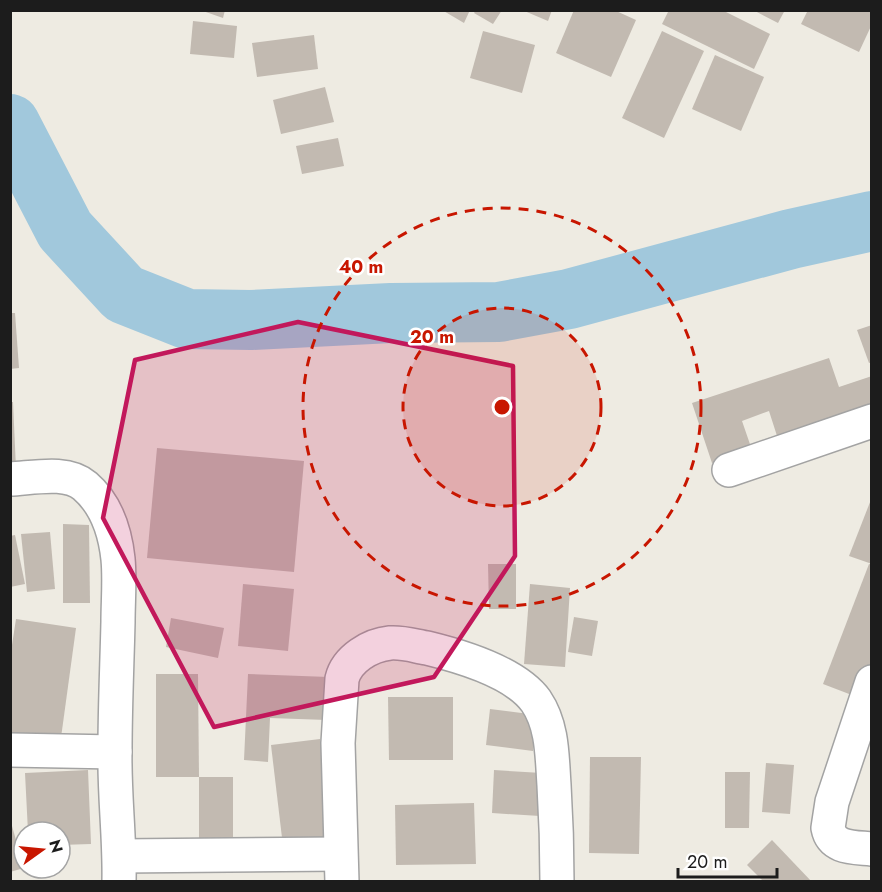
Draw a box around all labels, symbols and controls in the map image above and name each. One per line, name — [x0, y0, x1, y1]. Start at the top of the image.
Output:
text: 40 m — [339, 254, 383, 280]
text: 20 m — [410, 324, 454, 350]
centre of rings — [492, 397, 512, 417]
north arrow — [12, 820, 72, 880]
text: N — [43, 837, 69, 855]
scale bar — [678, 841, 777, 879]
text: 20 m — [687, 849, 727, 875]

